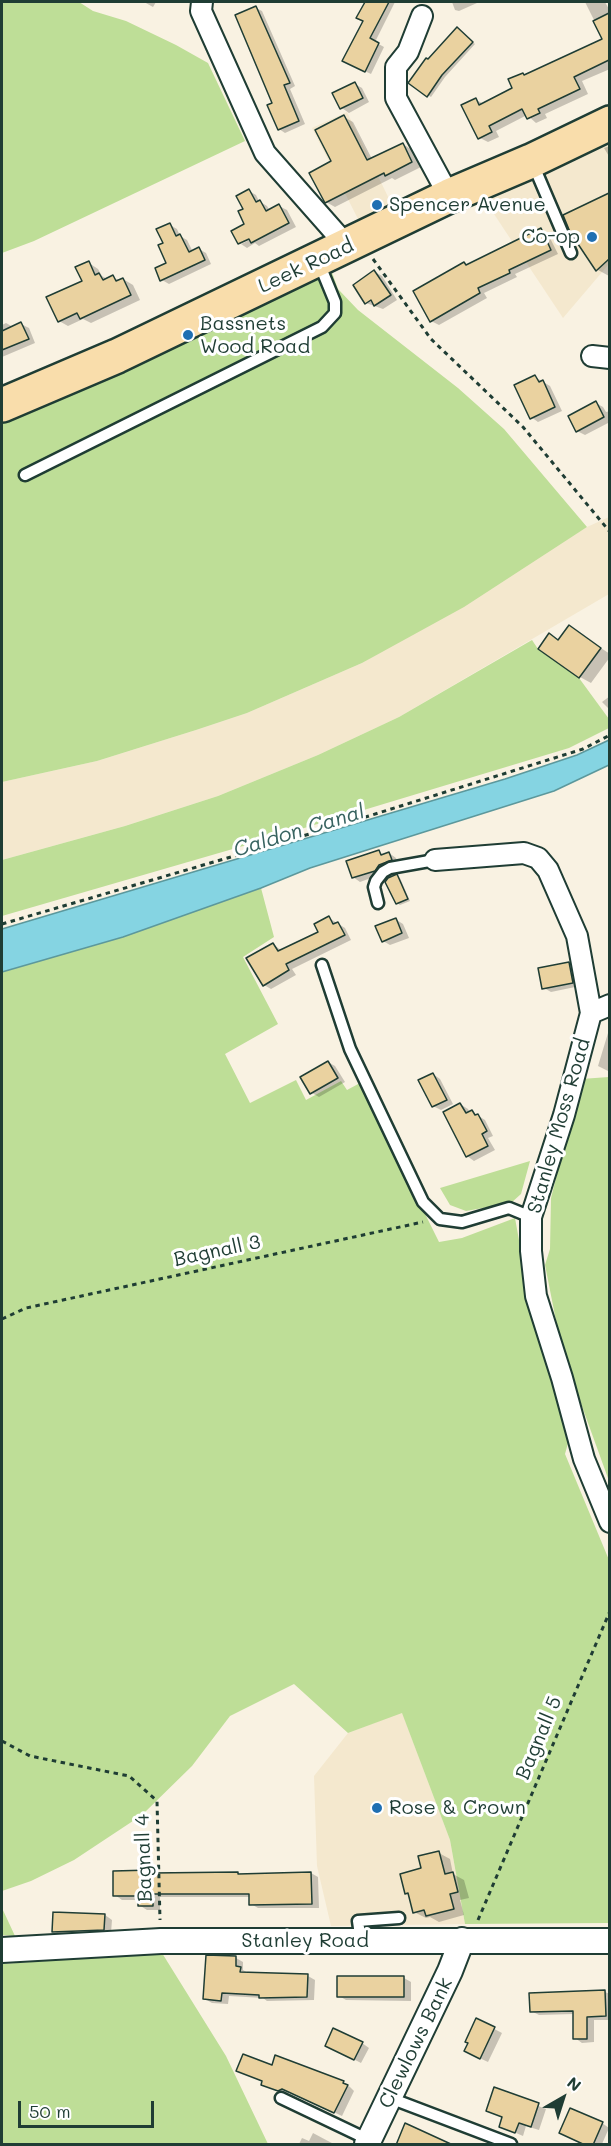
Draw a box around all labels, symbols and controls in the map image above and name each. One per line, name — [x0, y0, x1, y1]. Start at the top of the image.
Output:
place label: Spencer Avenue — [389, 193, 546, 217]
marker: Spencer Avenue — [370, 198, 384, 212]
place label: Co-op — [521, 225, 580, 249]
marker: Co-op — [585, 230, 599, 244]
street label: Leek Road — [255, 234, 357, 298]
place label: Bassnets Wood Road — [200, 312, 310, 359]
marker: Bassnets Wood Road — [181, 328, 195, 342]
water label: Caldon Canal — [231, 799, 367, 863]
street label: Stanley Moss Road — [522, 1036, 596, 1216]
street label: Bagnall 3 — [171, 1230, 263, 1272]
street label: Bagnall 5 — [511, 1693, 567, 1783]
place label: Rose & Crown — [389, 1796, 526, 1820]
marker: Rose & Crown — [370, 1801, 384, 1815]
street label: Bagnall 4 — [130, 1814, 158, 1902]
street label: Stanley Road — [241, 1929, 369, 1953]
street label: Clewlows Bank — [374, 1974, 458, 2112]
north arrow — [533, 2068, 593, 2128]
text: N — [563, 2072, 586, 2096]
scale bar — [21, 2089, 158, 2127]
text: 50 m — [29, 2099, 71, 2123]

